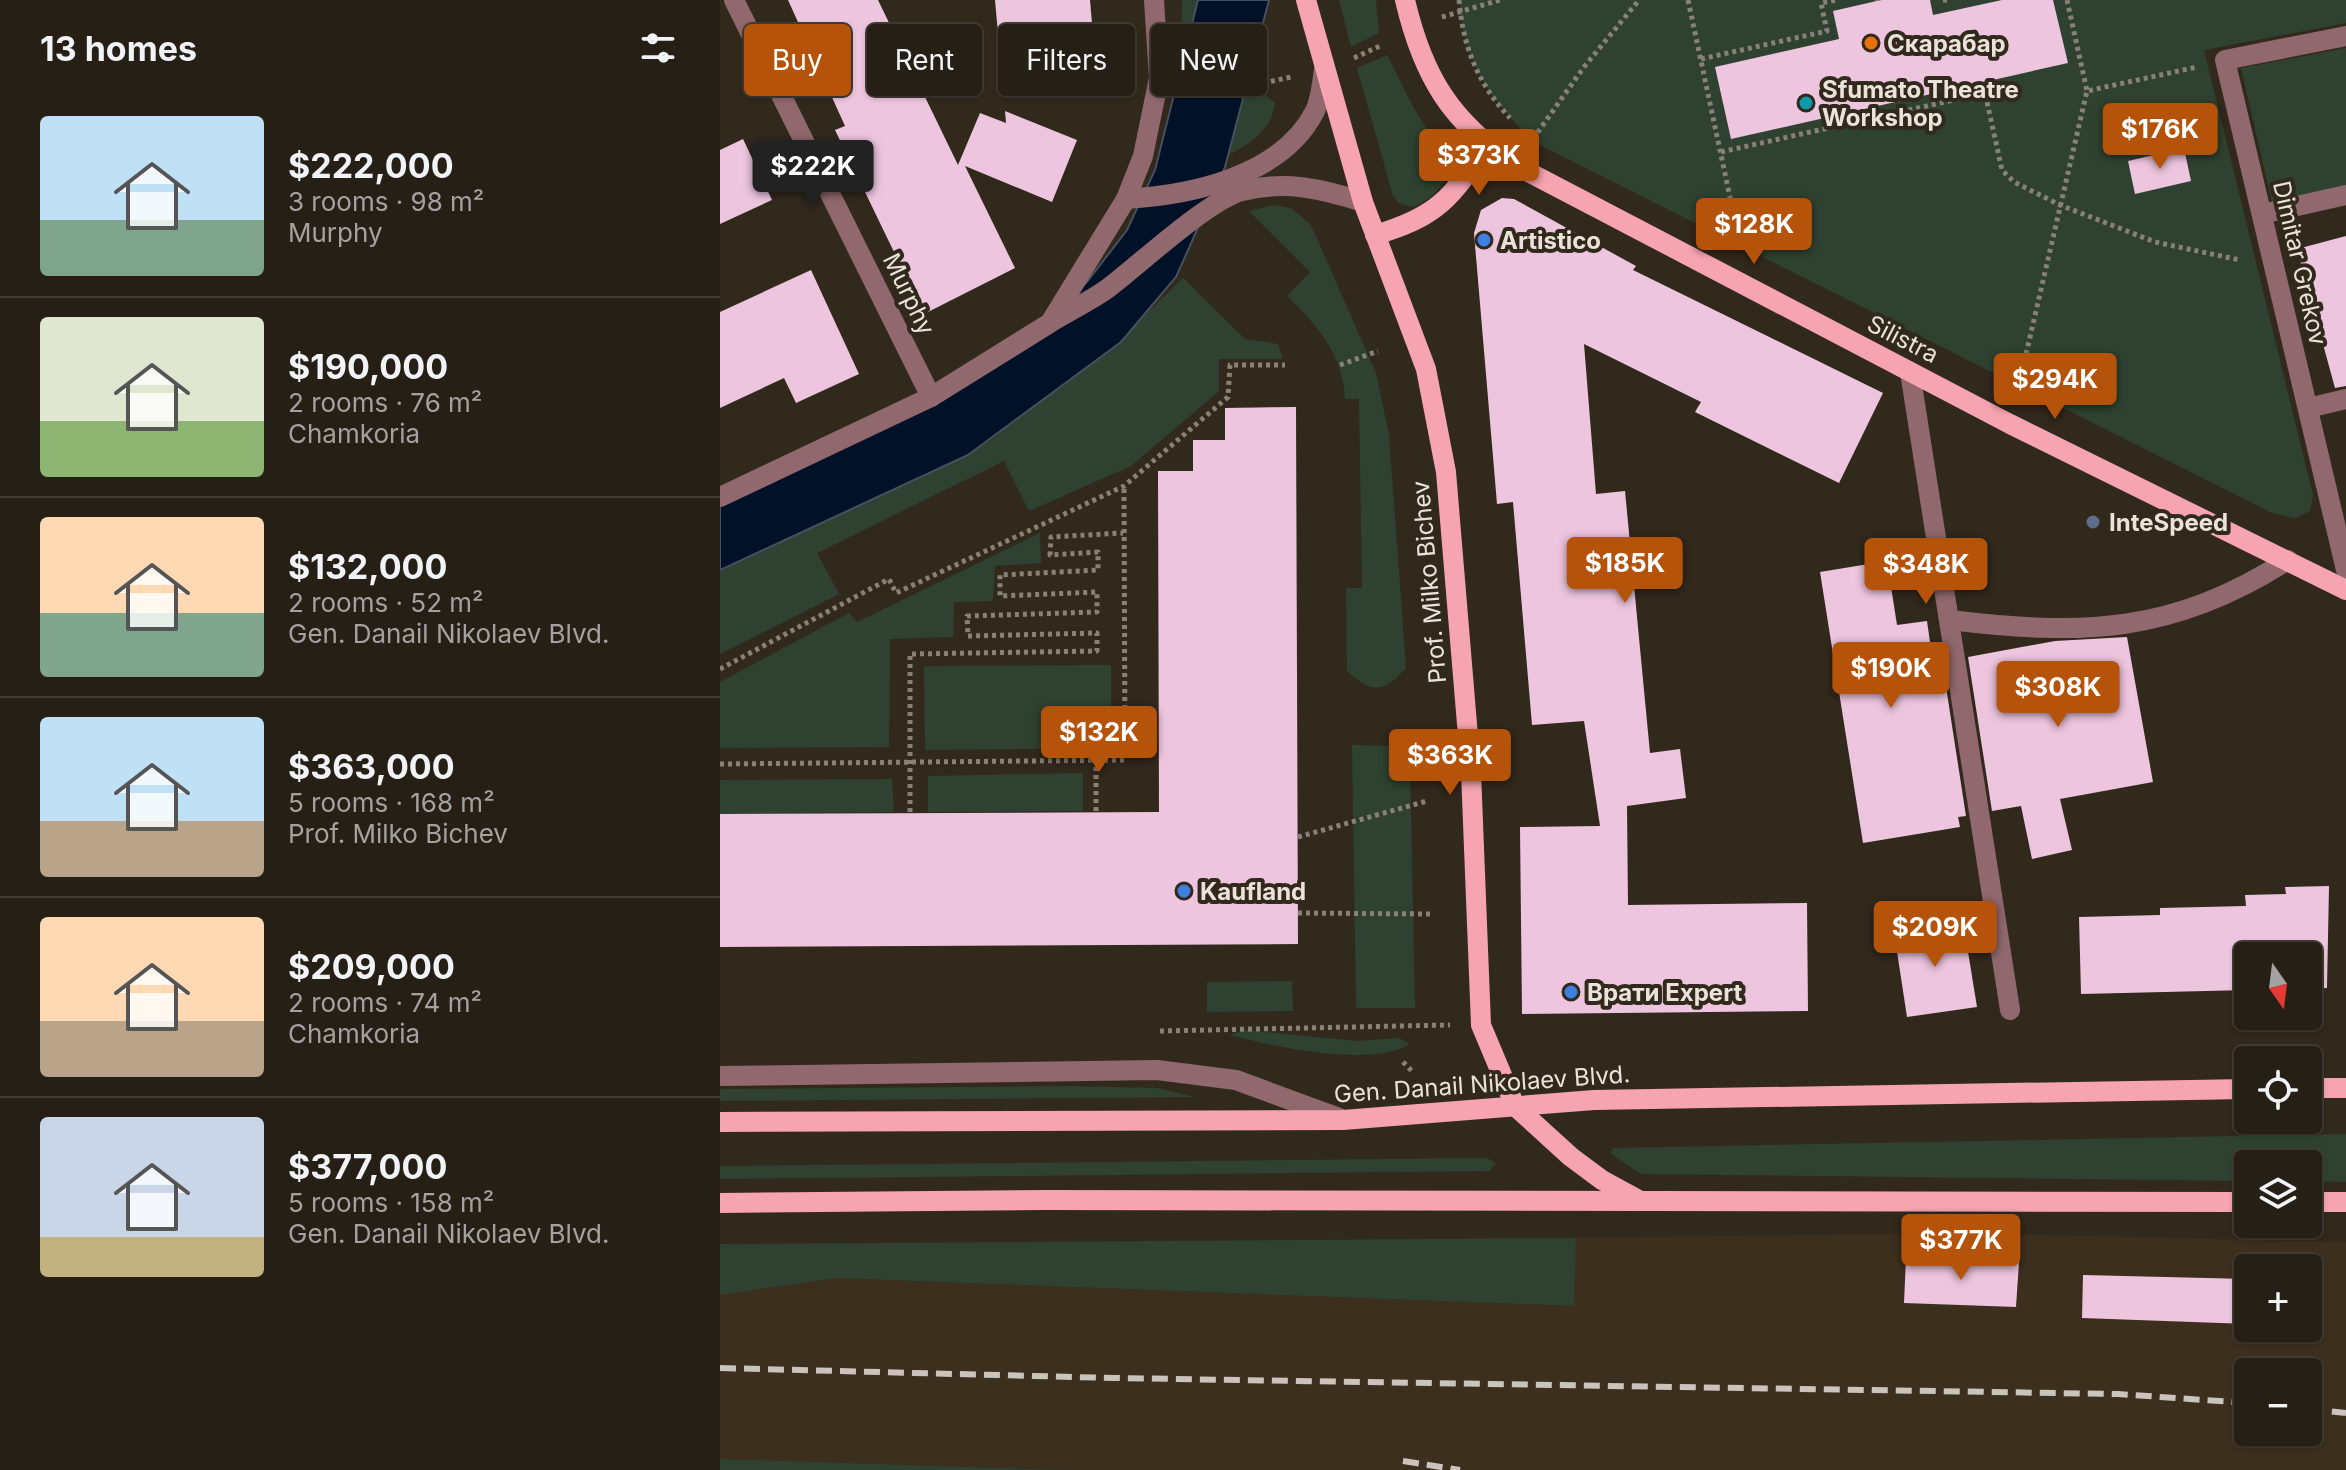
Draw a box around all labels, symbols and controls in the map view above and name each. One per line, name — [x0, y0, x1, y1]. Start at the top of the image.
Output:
chip: Buy — [744, 24, 851, 96]
chip: Rent — [867, 24, 982, 96]
chip: Filters — [998, 24, 1135, 96]
chip: New — [1151, 24, 1267, 96]
icon: filters — [636, 26, 680, 70]
text: 13 homes — [40, 28, 197, 69]
place label: Скарабар — [1887, 29, 2006, 58]
marker: Скарабар — [1862, 34, 1880, 52]
place label: Sfumato Theatre Workshop — [1822, 75, 2019, 132]
marker: Sfumato Theatre Workshop — [1797, 94, 1815, 112]
pin: $176K — [2104, 103, 2216, 171]
text: $176K — [2121, 113, 2199, 144]
pin: $373K — [1423, 129, 1535, 197]
text: $373K — [1437, 139, 1521, 170]
pin: $222K — [757, 140, 869, 208]
text: $222,000 — [288, 145, 454, 186]
icon: home — [104, 148, 200, 244]
text: $222K — [771, 150, 855, 181]
street label: Dimitar Grekov — [2267, 178, 2333, 348]
text: 3 rooms · 98 m² — [288, 186, 484, 217]
pin: $128K — [1698, 198, 1810, 266]
text: $128K — [1714, 208, 1794, 239]
text: Murphy — [288, 217, 383, 248]
place label: Artistico — [1500, 226, 1601, 255]
marker: Artistico — [1475, 231, 1493, 249]
street label: Murphy — [877, 248, 941, 340]
street label: Silistra — [1863, 309, 1943, 369]
text: $190,000 — [288, 346, 448, 387]
icon: home — [104, 349, 200, 445]
pin: $294K — [1999, 353, 2111, 421]
text: $294K — [2012, 363, 2098, 394]
text: 2 rooms · 76 m² — [288, 387, 482, 418]
text: Chamkoria — [288, 418, 420, 449]
street label: Prof. Milko Bichev — [1406, 480, 1452, 684]
place label: InteSpeed — [2109, 508, 2228, 537]
marker: InteSpeed — [2084, 513, 2102, 531]
pin: $185K — [1569, 537, 1681, 605]
pin: $348K — [1870, 538, 1982, 606]
text: $132,000 — [288, 546, 447, 587]
text: $185K — [1585, 547, 1665, 578]
text: $348K — [1882, 548, 1970, 579]
icon: home — [104, 549, 200, 645]
text: 2 rooms · 52 m² — [288, 587, 484, 618]
text: Gen. Danail Nikolaev Blvd. — [288, 618, 610, 649]
pin: $190K — [1835, 642, 1947, 710]
text: $190K — [1850, 652, 1932, 683]
pin: $308K — [2002, 661, 2114, 729]
text: $308K — [2015, 671, 2101, 702]
pin: $132K — [1043, 706, 1155, 774]
text: $132K — [1059, 716, 1139, 747]
pin: $363K — [1394, 729, 1506, 797]
text: $363K — [1407, 739, 1493, 770]
text: $363,000 — [288, 746, 455, 787]
icon: home — [104, 749, 200, 845]
text: 5 rooms · 168 m² — [288, 787, 495, 818]
text: Prof. Milko Bichev — [288, 818, 508, 849]
place label: Kaufland — [1200, 877, 1306, 906]
marker: Kaufland — [1175, 882, 1193, 900]
pin: $209K — [1879, 901, 1991, 969]
text: $209K — [1892, 911, 1978, 942]
north arrow — [2234, 942, 2322, 1030]
map controls — [2234, 942, 2322, 1446]
text: $209,000 — [288, 946, 455, 987]
icon: home — [104, 949, 200, 1045]
place label: Врати Expert — [1587, 978, 1742, 1007]
marker: Врати Expert — [1562, 983, 1580, 1001]
text: 2 rooms · 74 m² — [288, 987, 482, 1018]
text: Chamkoria — [288, 1018, 420, 1049]
button: locate — [2234, 1046, 2322, 1134]
street label: Gen. Danail Nikolaev Blvd. — [1333, 1059, 1631, 1109]
text: $377,000 — [288, 1146, 447, 1187]
icon: home — [104, 1149, 200, 1245]
button: layers — [2234, 1150, 2322, 1238]
text: 5 rooms · 158 m² — [288, 1187, 494, 1218]
pin: $377K — [1905, 1214, 2017, 1282]
text: Gen. Danail Nikolaev Blvd. — [288, 1218, 610, 1249]
text: $377K — [1919, 1224, 2003, 1255]
button: + — [2234, 1254, 2322, 1342]
button: − — [2234, 1358, 2322, 1446]

